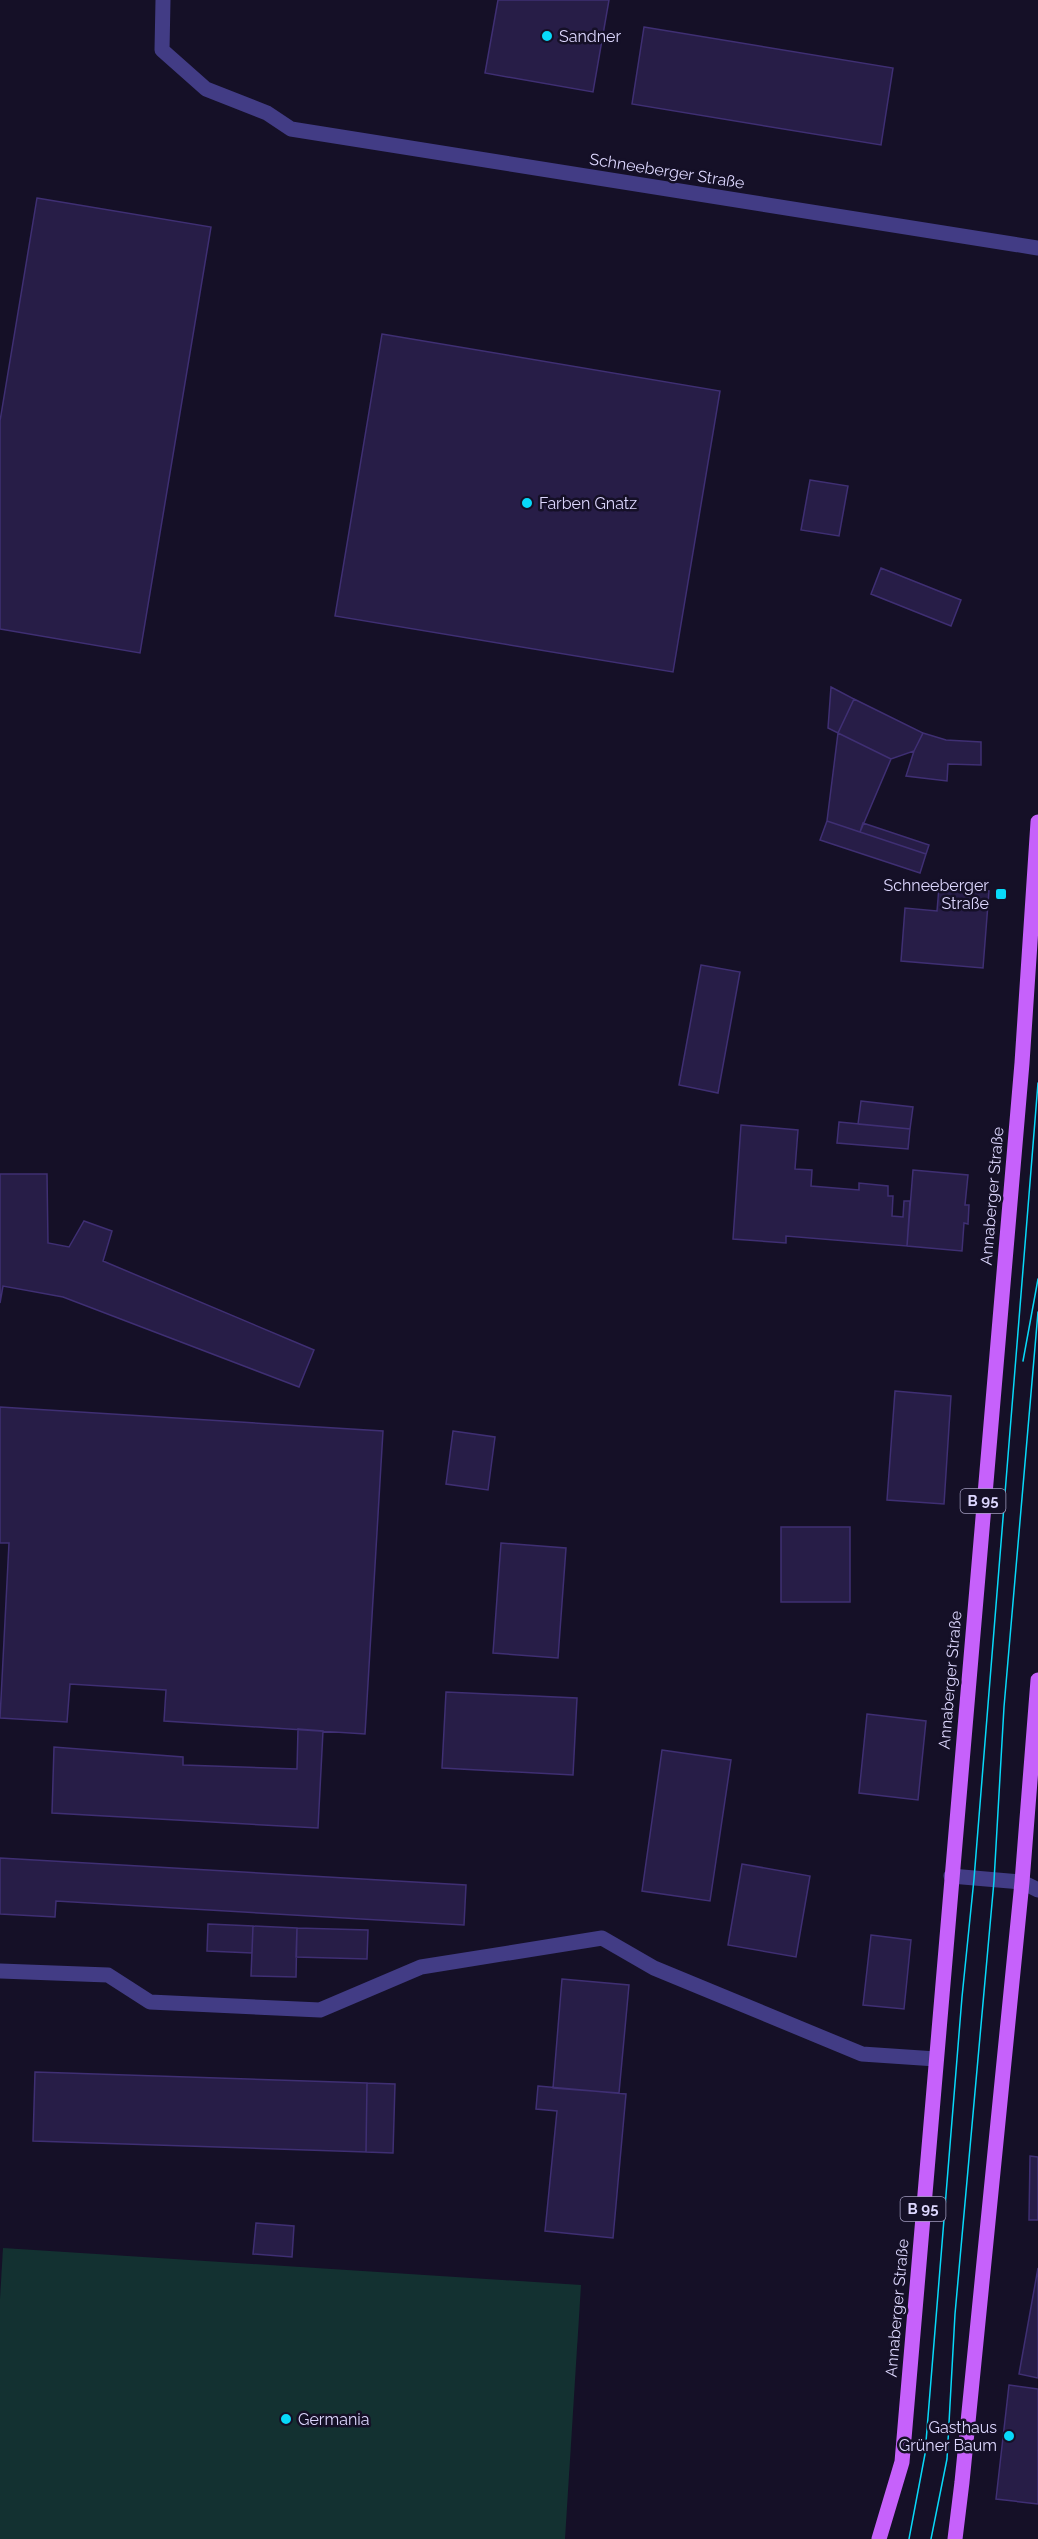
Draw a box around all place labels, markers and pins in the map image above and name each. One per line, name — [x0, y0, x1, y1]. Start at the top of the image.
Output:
place label: Sandner — [559, 27, 621, 46]
marker: Sandner — [540, 29, 554, 43]
place label: Farben Gnatz — [539, 494, 637, 513]
marker: Farben Gnatz — [520, 496, 534, 510]
place label: Schneeberger Straße — [884, 876, 989, 913]
marker: Schneeberger Straße — [994, 887, 1008, 901]
place label: Germania — [298, 2410, 369, 2429]
marker: Germania — [279, 2412, 293, 2426]
place label: Gasthaus Grüner Baum — [899, 2418, 997, 2455]
marker: Gasthaus Grüner Baum — [1002, 2429, 1016, 2443]

